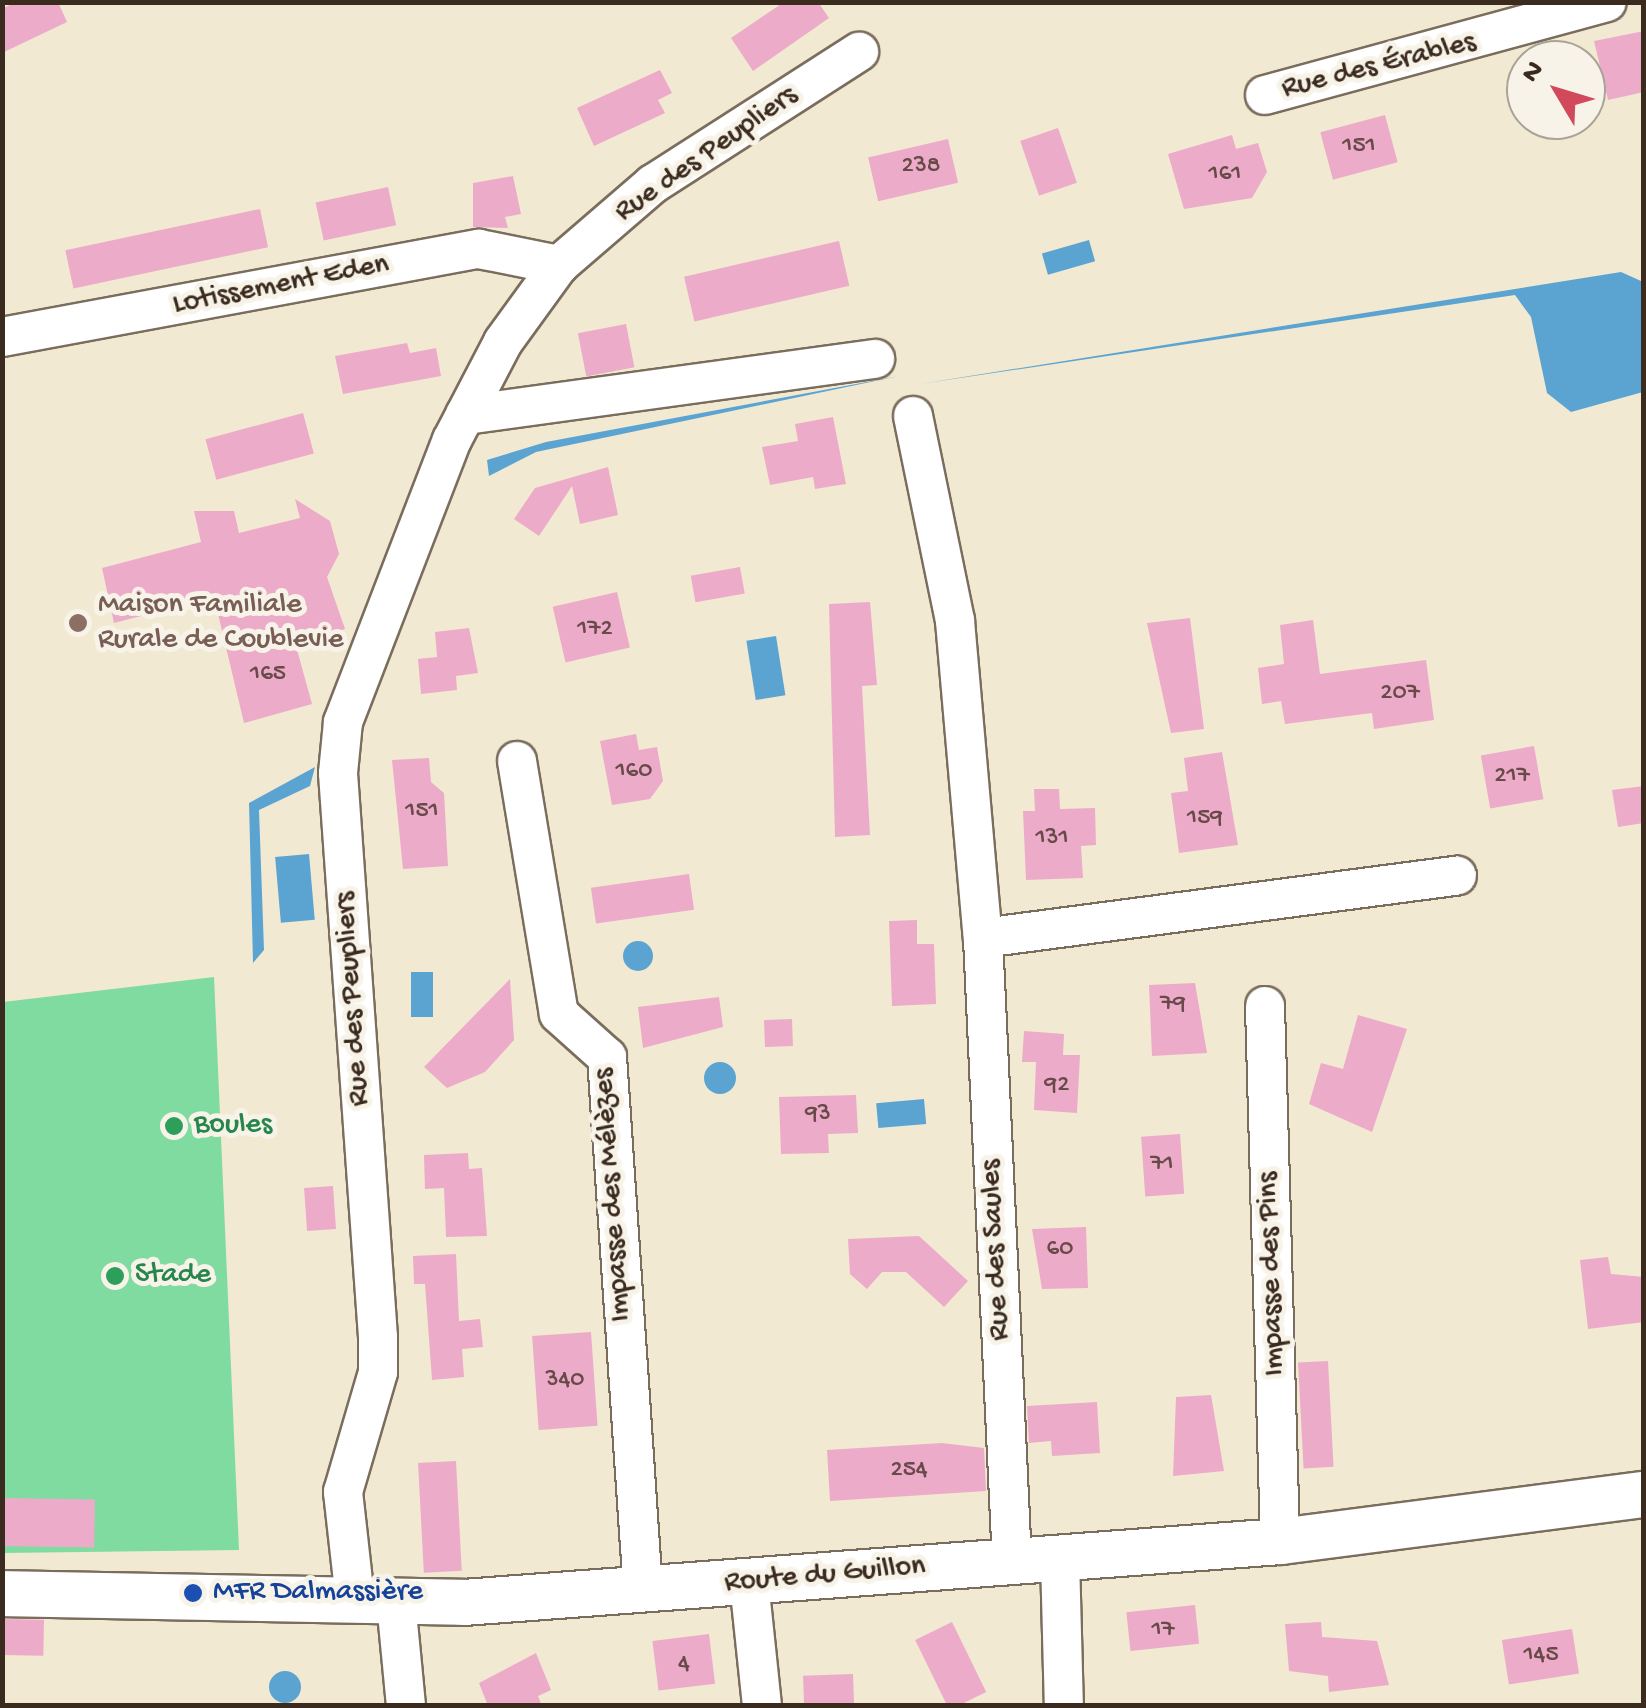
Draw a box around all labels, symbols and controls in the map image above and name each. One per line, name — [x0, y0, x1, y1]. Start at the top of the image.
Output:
street label: Rue des Érables — [1278, 26, 1480, 108]
north arrow — [1506, 40, 1606, 140]
text: N — [1515, 55, 1552, 90]
street label: Rue des Peupliers — [609, 79, 805, 231]
house number: 151 — [1342, 132, 1376, 162]
house number: 238 — [902, 152, 940, 182]
house number: 161 — [1209, 160, 1241, 190]
street label: Lotissement Eden — [170, 247, 392, 325]
place label: Maison Familiale Rurale de Coublevie — [98, 588, 343, 658]
marker: Maison Familiale Rurale de Coublevie — [67, 612, 89, 634]
house number: 172 — [577, 615, 613, 645]
house number: 165 — [250, 660, 286, 690]
house number: 207 — [1380, 679, 1420, 709]
house number: 160 — [616, 757, 652, 787]
house number: 217 — [1494, 762, 1530, 792]
house number: 151 — [405, 797, 439, 827]
house number: 159 — [1187, 804, 1223, 834]
house number: 131 — [1035, 824, 1069, 854]
street label: Rue des Peupliers — [329, 891, 379, 1107]
house number: 79 — [1160, 990, 1186, 1020]
street label: Impasse des Mélèzes — [587, 1067, 641, 1323]
house number: 92 — [1045, 1071, 1069, 1101]
house number: 93 — [805, 1100, 831, 1130]
place label: Boules — [194, 1108, 272, 1144]
marker: Boules — [163, 1115, 185, 1137]
house number: 71 — [1150, 1150, 1174, 1180]
street label: Rue des Saules — [974, 1158, 1020, 1342]
street label: Impasse des Pins — [1251, 1171, 1295, 1377]
house number: 60 — [1047, 1235, 1073, 1265]
place label: Stade — [135, 1258, 211, 1294]
marker: Stade — [104, 1265, 126, 1287]
house number: 340 — [545, 1366, 585, 1396]
house number: 254 — [890, 1456, 928, 1486]
street label: Route du Guillon — [723, 1549, 927, 1603]
place label: MFR Dalmassière — [213, 1575, 423, 1611]
marker: MFR Dalmassière — [182, 1582, 204, 1604]
house number: 17 — [1151, 1616, 1175, 1646]
house number: 145 — [1523, 1641, 1559, 1671]
house number: 4 — [678, 1650, 690, 1680]

